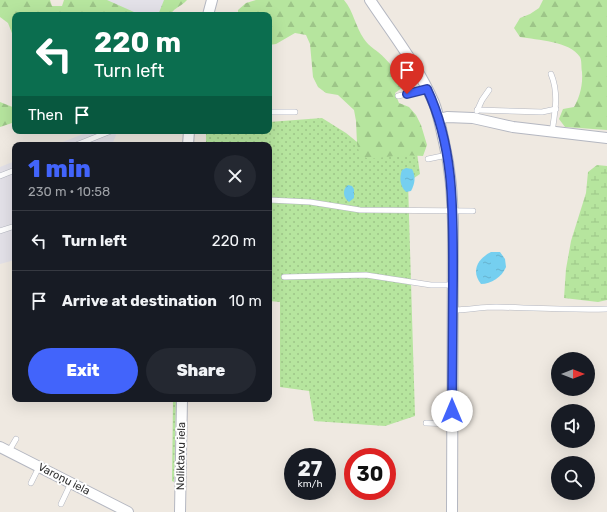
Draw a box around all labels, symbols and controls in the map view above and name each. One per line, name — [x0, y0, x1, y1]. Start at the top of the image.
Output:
text: 220 m — [94, 26, 181, 59]
icon: left — [28, 28, 80, 80]
pin — [390, 53, 424, 94]
icon: arrive — [396, 59, 418, 81]
text: Turn left — [94, 60, 164, 82]
icon: arrive — [71, 104, 93, 126]
text: Then — [28, 106, 63, 124]
text: 1 min — [28, 155, 91, 183]
button: close — [214, 155, 256, 197]
text: 230 m · 10:58 — [28, 184, 110, 199]
icon: left — [28, 230, 50, 252]
text: Turn left — [62, 232, 127, 250]
text: 220 m — [212, 232, 256, 250]
icon: arrive — [28, 290, 50, 312]
text: Arrive at destination — [62, 292, 217, 310]
text: 10 m — [229, 292, 262, 310]
button: Exit — [28, 348, 138, 394]
button: Share — [146, 348, 256, 394]
north arrow — [551, 352, 595, 396]
map controls — [551, 352, 595, 500]
position arrow — [431, 390, 473, 432]
button: sound — [551, 404, 595, 448]
street label: Noliktavu iela — [174, 422, 188, 490]
speed limit sign: 30 — [344, 448, 396, 500]
button: search — [551, 456, 595, 500]
text: 27 — [298, 457, 322, 481]
street label: Varoņu iela — [36, 460, 92, 498]
text: km/h — [298, 478, 322, 490]

